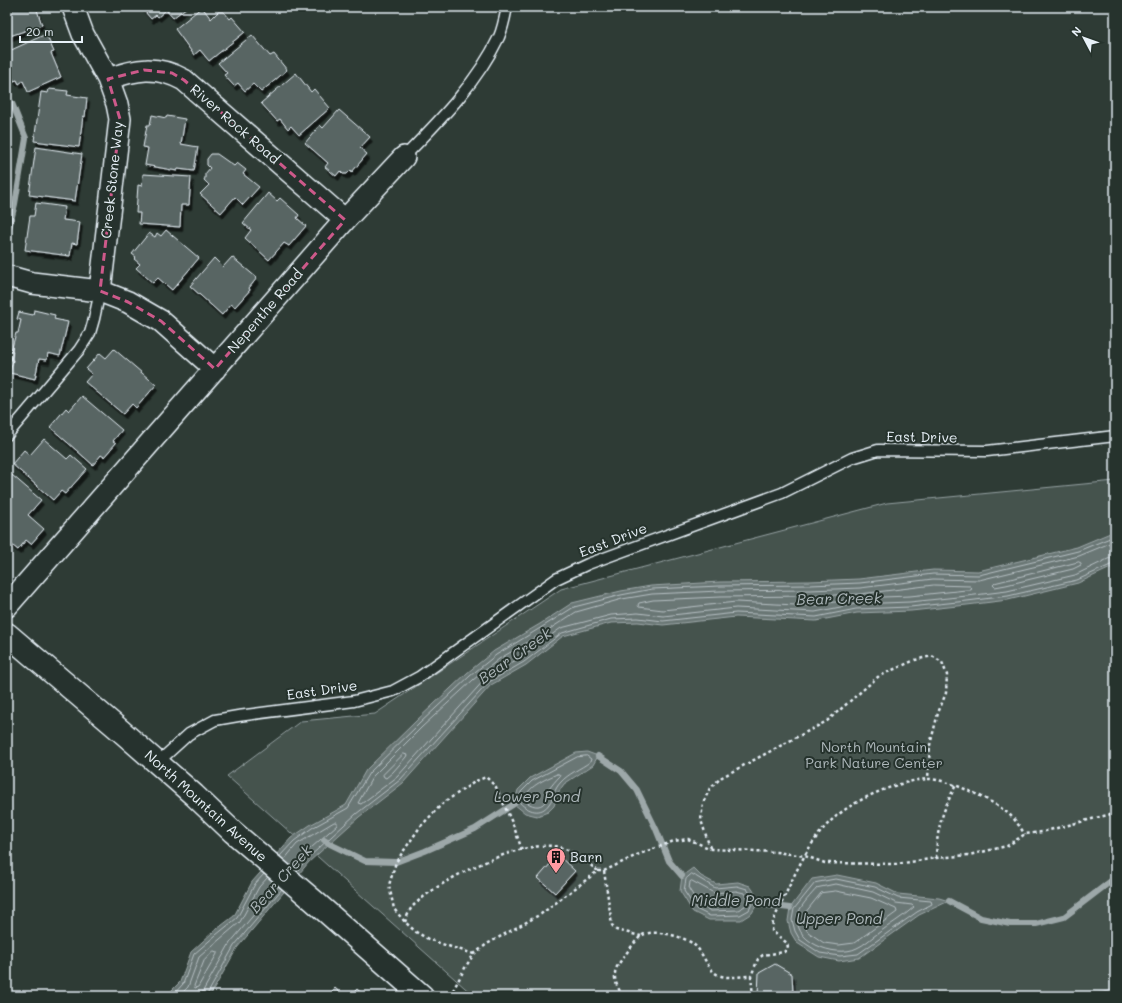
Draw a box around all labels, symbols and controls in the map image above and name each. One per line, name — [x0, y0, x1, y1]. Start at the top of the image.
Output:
scale bar — [20, 18, 82, 44]
north arrow — [1064, 18, 1104, 58]
text: 20 m — [26, 23, 54, 39]
text: N — [1068, 23, 1084, 39]
street label: River Rock Road — [186, 79, 284, 168]
street label: Creek Stone Way — [96, 120, 127, 240]
street label: Nepenthe Road — [223, 264, 307, 357]
street label: East Drive — [886, 426, 958, 447]
street label: East Drive — [576, 518, 649, 561]
water label: Bear Creek — [796, 587, 883, 609]
water label: Bear Creek — [474, 622, 556, 688]
street label: East Drive — [285, 675, 359, 704]
park label: North Mountain Park Nature Center — [805, 737, 943, 772]
street label: North Mountain Avenue — [141, 745, 272, 866]
water label: Lower Pond — [494, 786, 581, 806]
water label: Bear Creek — [244, 839, 317, 917]
building icon: Barn — [545, 846, 567, 874]
place label: Barn — [570, 847, 602, 866]
water label: Middle Pond — [691, 890, 782, 910]
water label: Upper Pond — [796, 908, 883, 928]

